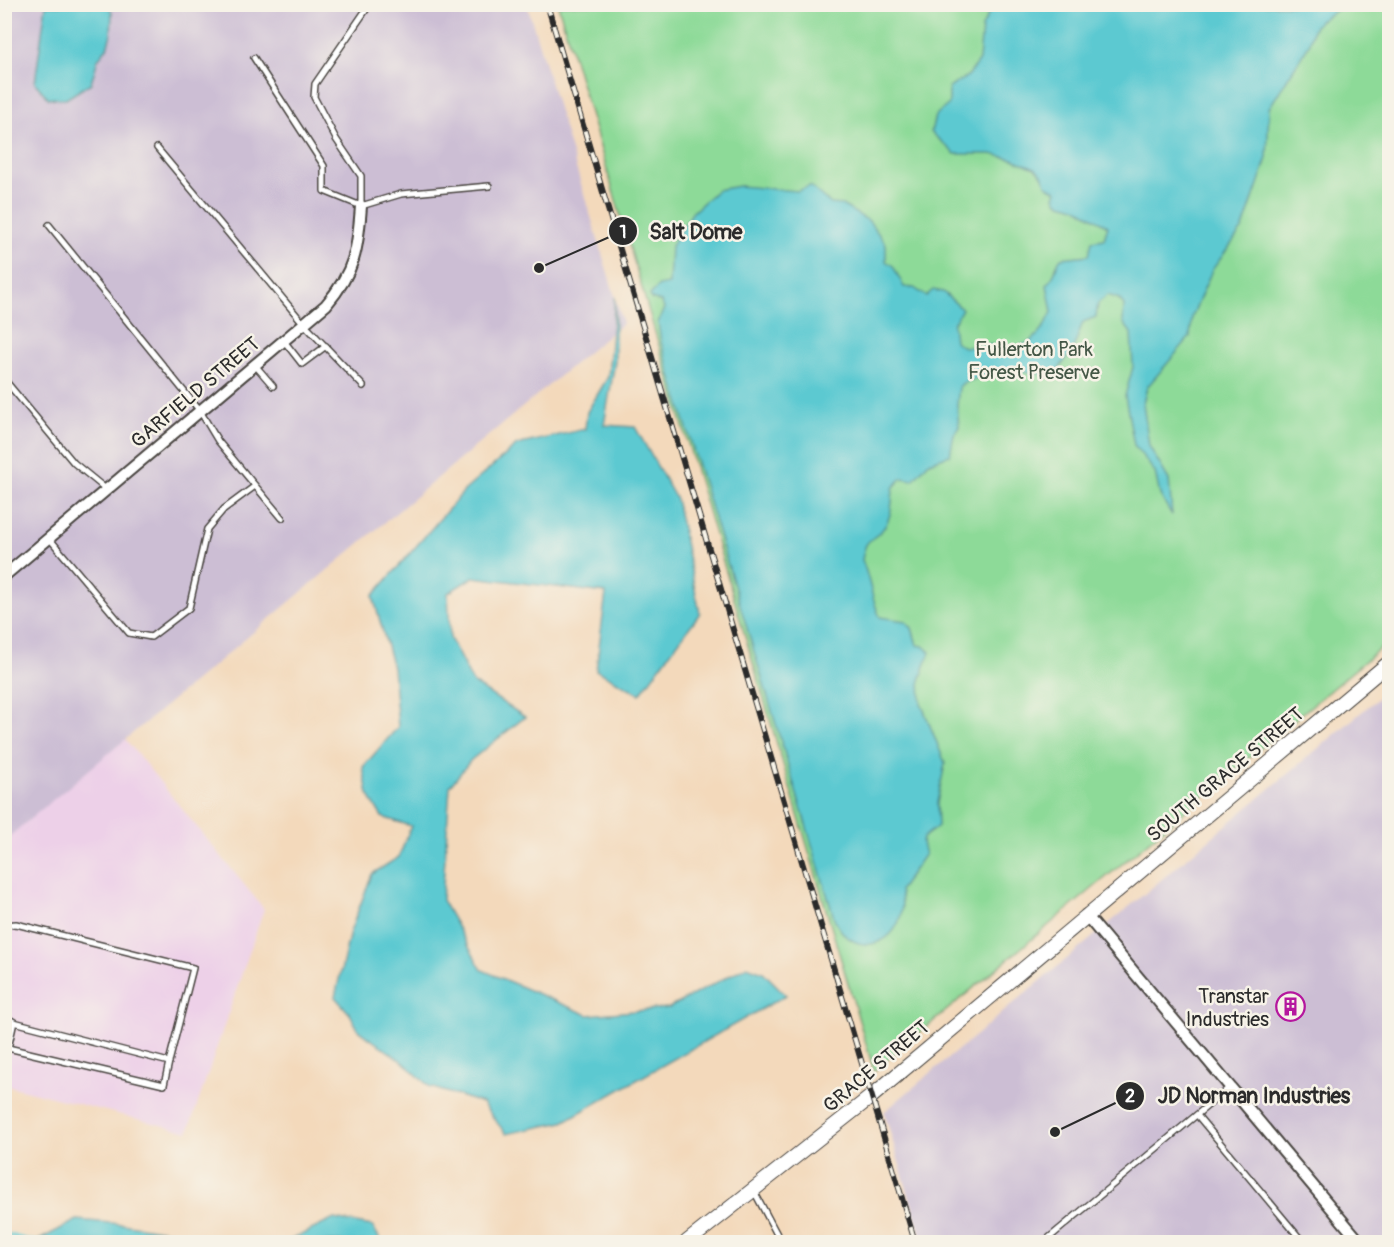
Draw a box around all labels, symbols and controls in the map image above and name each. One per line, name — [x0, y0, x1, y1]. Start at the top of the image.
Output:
callout: Salt Dome — [608, 212, 754, 251]
text: Salt Dome — [650, 219, 743, 246]
text: 1 — [619, 221, 627, 244]
street label: GARFIELD STREET — [126, 331, 265, 453]
park label: Fullerton Park Forest Preserve — [968, 337, 1100, 385]
street label: SOUTH GRACE STREET — [1142, 702, 1309, 847]
place label: Transtar Industries — [1186, 984, 1269, 1032]
building icon: Transtar Industries — [1274, 991, 1306, 1023]
street label: GRACE STREET — [818, 1015, 935, 1118]
callout: JD Norman Industries — [1115, 1076, 1362, 1115]
text: JD Norman Industries — [1158, 1083, 1351, 1110]
text: 2 — [1125, 1085, 1135, 1108]

